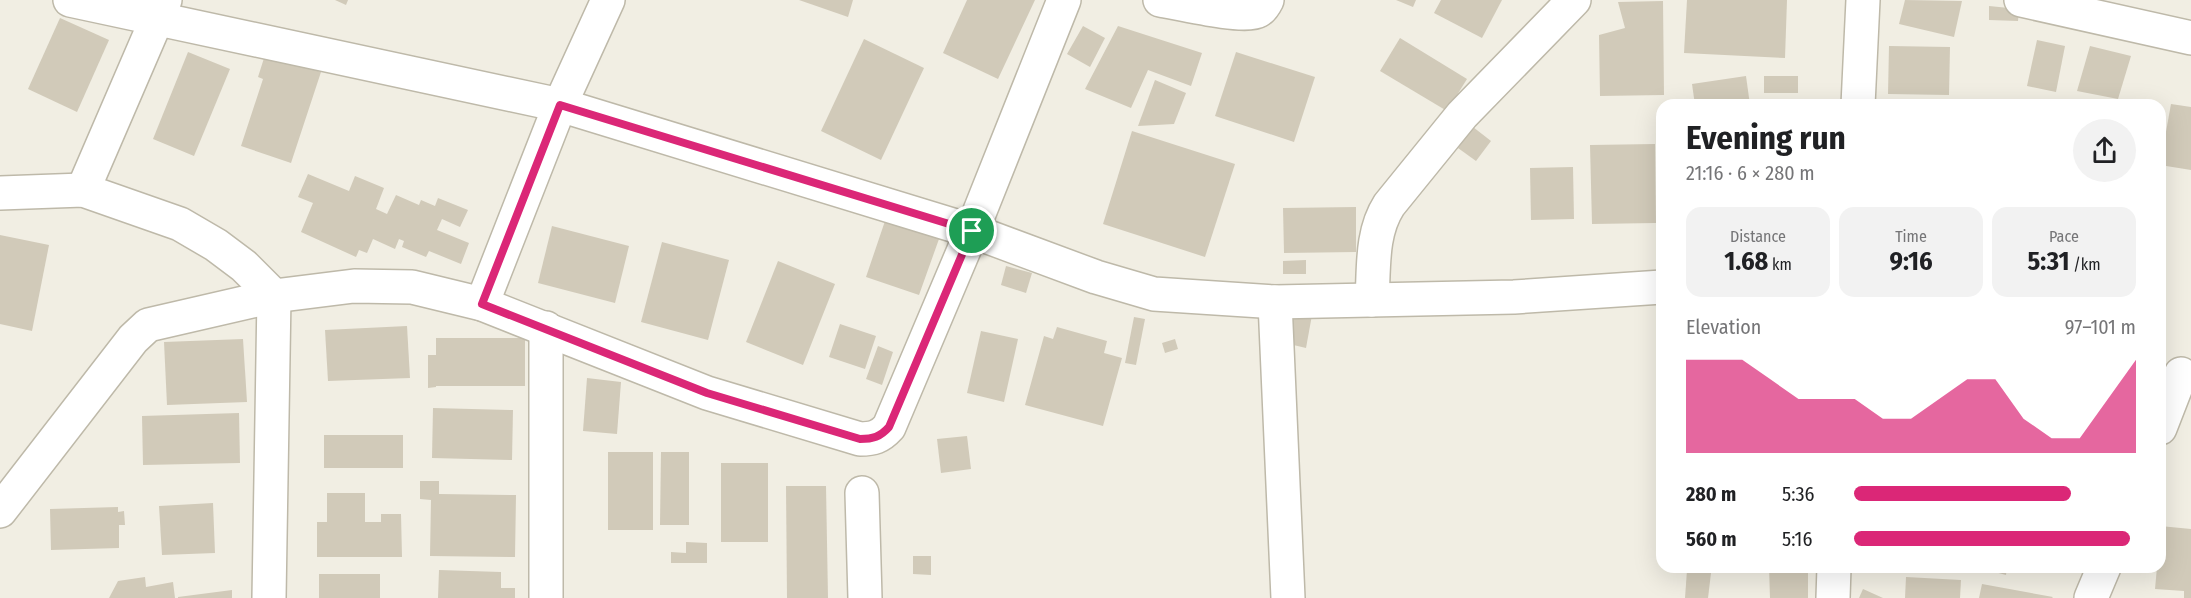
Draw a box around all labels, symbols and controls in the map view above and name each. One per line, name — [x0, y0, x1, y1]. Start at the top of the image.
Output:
text: Evening run — [1686, 118, 1846, 158]
button: share — [2073, 119, 2136, 182]
text: 21:16 · 6 × 280 m — [1686, 161, 1815, 185]
pin — [946, 205, 997, 256]
icon: arrive — [955, 214, 988, 247]
text: Distance — [1730, 227, 1786, 246]
text: Time — [1895, 227, 1927, 246]
text: Pace — [2049, 227, 2079, 246]
text: 1.68 — [1724, 246, 1768, 277]
text: 9:16 — [1889, 246, 1933, 277]
text: 5:31 — [2028, 246, 2069, 277]
text: km — [1768, 255, 1792, 274]
text: /km — [2069, 255, 2100, 274]
text: Elevation — [1686, 315, 1761, 339]
text: 97–101 m — [2065, 315, 2136, 339]
text: 280 m — [1686, 482, 1736, 506]
text: 5:36 — [1782, 482, 1815, 506]
text: 560 m — [1686, 527, 1737, 551]
text: 5:16 — [1782, 527, 1812, 551]

